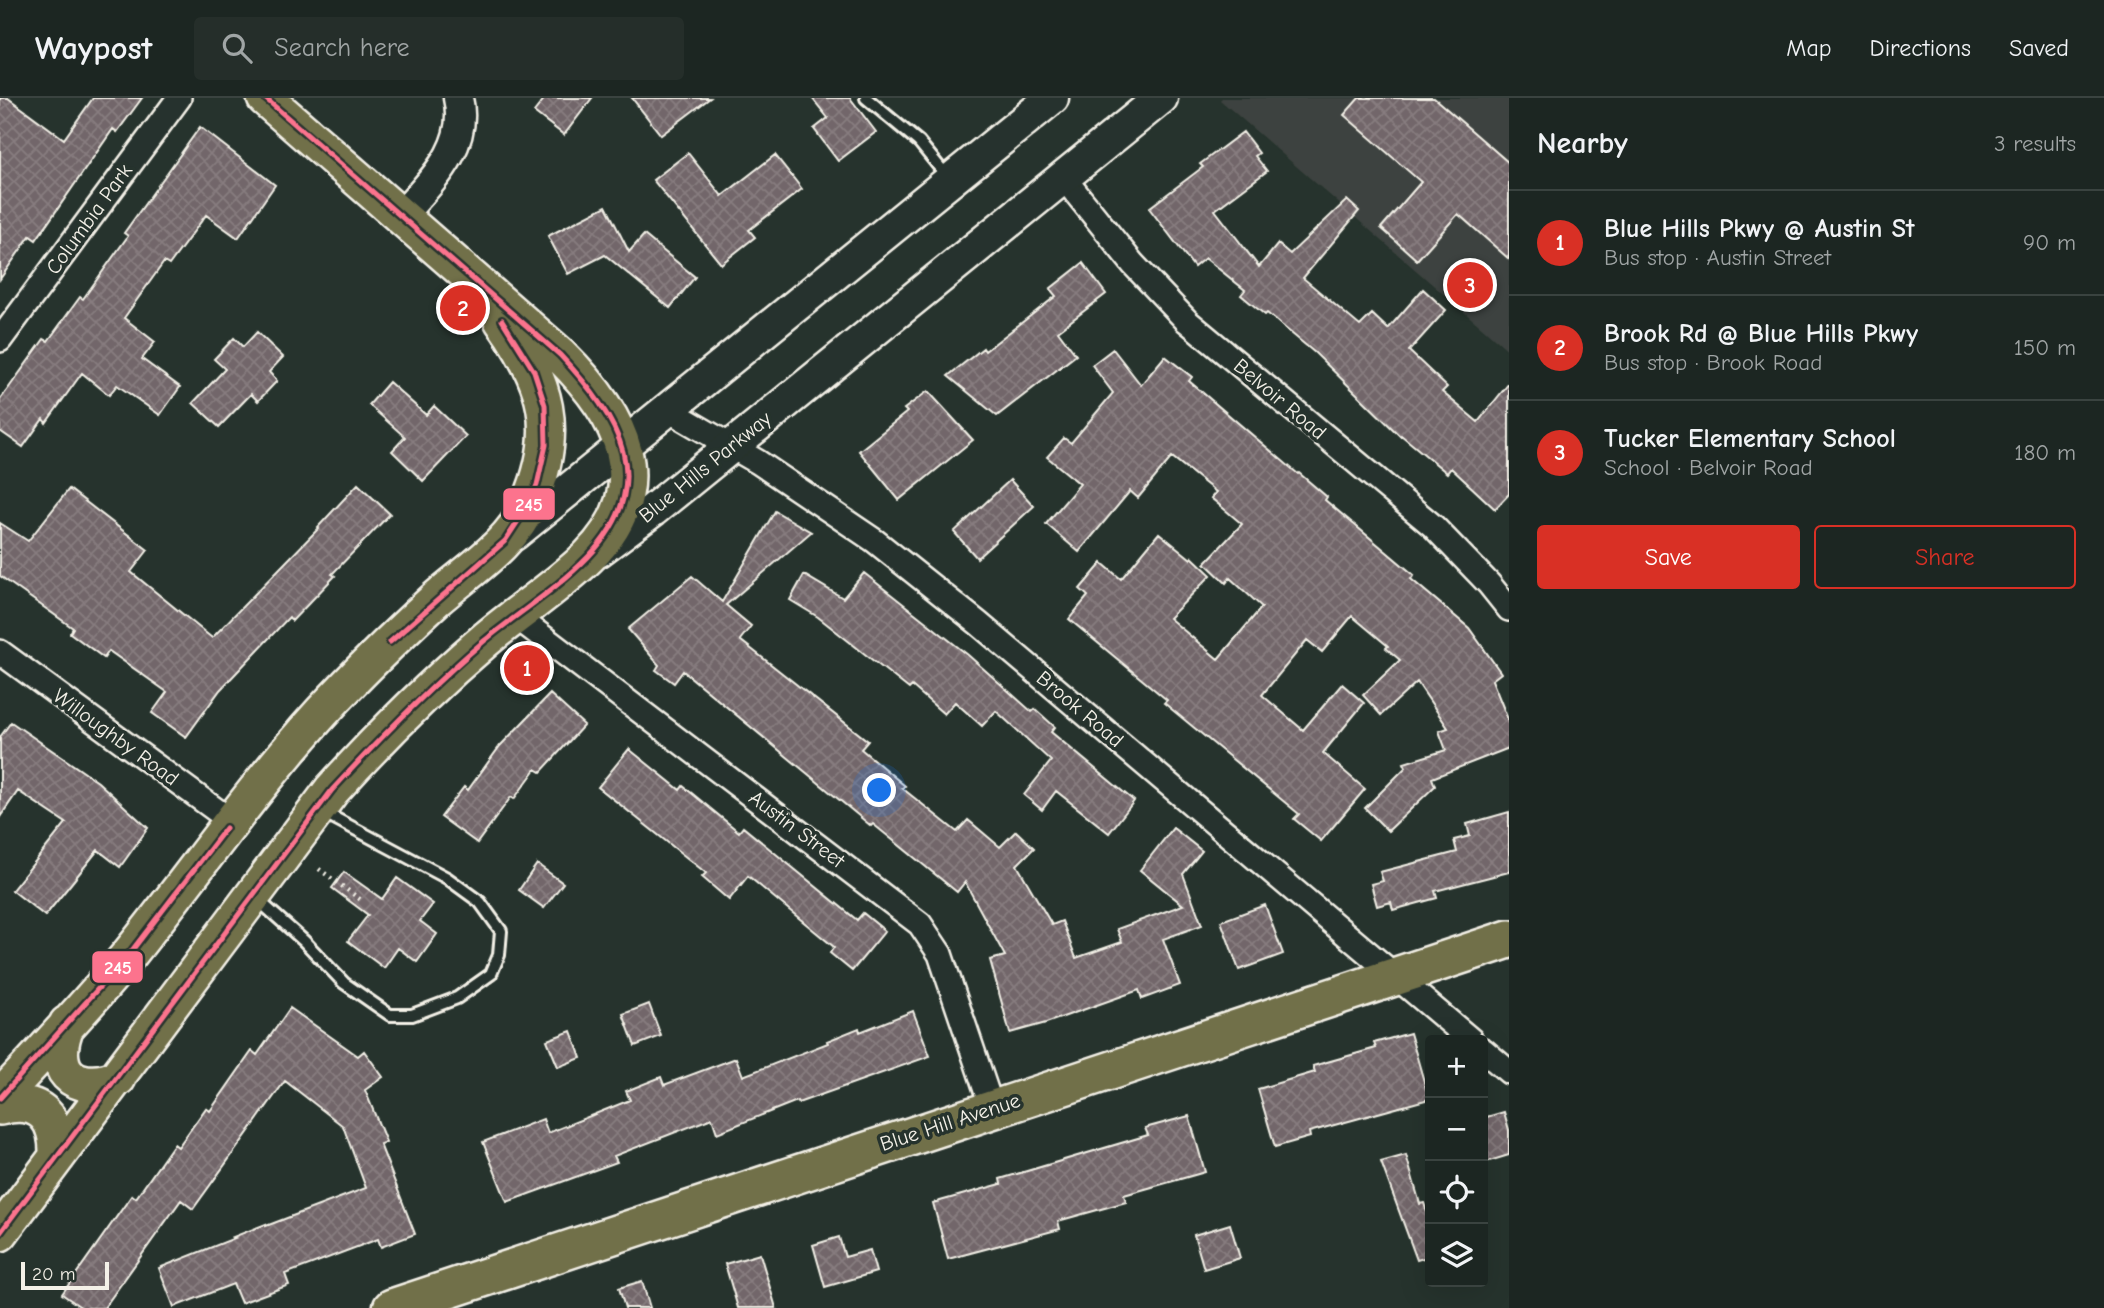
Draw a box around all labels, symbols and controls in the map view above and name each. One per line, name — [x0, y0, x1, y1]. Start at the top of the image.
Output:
search box — [194, 17, 684, 80]
text: Waypost — [35, 29, 152, 67]
icon: search — [218, 29, 256, 67]
text: Search here — [274, 33, 410, 63]
text: Map — [1786, 34, 1832, 62]
text: Directions — [1870, 34, 1971, 62]
text: Saved — [2009, 34, 2069, 62]
text: Nearby — [1537, 126, 1628, 161]
text: 3 results — [1994, 130, 2076, 157]
street label: Columbia Park — [41, 159, 137, 279]
text: Blue Hills Pkwy @ Austin St — [1604, 214, 1914, 244]
text: 1 — [1555, 229, 1565, 256]
text: 90 m — [2023, 229, 2076, 256]
text: Bus stop · Austin Street — [1604, 244, 1831, 271]
pin: 3 — [1447, 259, 1493, 311]
pin: 2 — [440, 282, 486, 334]
text: Brook Rd @ Blue Hills Pkwy — [1604, 319, 1918, 349]
text: 2 — [1554, 334, 1566, 361]
text: 150 m — [2014, 334, 2076, 361]
text: Bus stop · Brook Road — [1604, 349, 1822, 376]
street label: Belvoir Road — [1229, 353, 1331, 445]
street label: Blue Hills Parkway — [634, 406, 777, 528]
text: Tucker Elementary School — [1604, 424, 1896, 454]
text: 3 — [1554, 439, 1566, 466]
text: 180 m — [2014, 439, 2076, 466]
text: School · Belvoir Road — [1604, 454, 1813, 481]
line badge: 245 — [502, 487, 556, 521]
text: 245 — [515, 494, 543, 516]
button: Save — [1537, 525, 1800, 589]
button: Share — [1814, 525, 2076, 589]
pin: 1 — [504, 642, 550, 694]
street label: Brook Road — [1032, 666, 1128, 752]
street label: Willoughby Road — [49, 683, 183, 791]
your location — [862, 773, 896, 807]
street label: Austin Street — [744, 785, 850, 873]
line badge: 245 — [91, 950, 144, 984]
text: 245 — [104, 957, 132, 979]
map controls — [1425, 1035, 1488, 1287]
button: + — [1425, 1035, 1488, 1098]
street label: Blue Hill Avenue — [877, 1088, 1023, 1156]
button: − — [1425, 1098, 1488, 1161]
button: locate — [1425, 1161, 1488, 1224]
button: layers — [1425, 1224, 1488, 1287]
scale bar — [21, 1259, 108, 1291]
text: 20 m — [32, 1263, 76, 1285]

